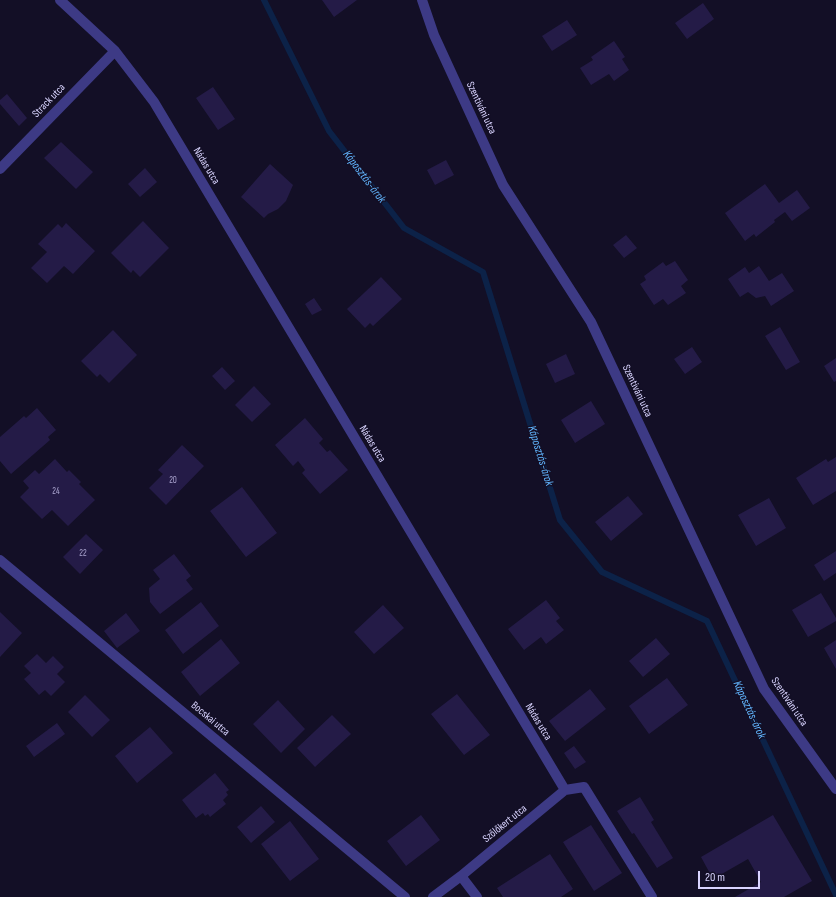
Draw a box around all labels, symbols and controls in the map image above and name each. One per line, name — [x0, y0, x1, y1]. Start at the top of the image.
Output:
street label: Szentiváni utca — [463, 80, 499, 136]
street label: Strack utca — [30, 81, 68, 121]
street label: Nádas utca — [190, 145, 222, 187]
water label: Káposztás-árok — [340, 148, 388, 206]
street label: Szentiváni utca — [619, 363, 655, 419]
street label: Nádas utca — [356, 423, 388, 465]
water label: Káposztás-árok — [524, 424, 556, 488]
house number: 20 — [169, 476, 177, 486]
house number: 24 — [52, 487, 60, 497]
house number: 22 — [79, 549, 87, 559]
street label: Szentiváni utca — [768, 675, 810, 729]
water label: Káposztás-árok — [729, 679, 769, 741]
street label: Bocskai utca — [188, 699, 232, 739]
street label: Nádas utca — [522, 701, 554, 743]
street label: Szőlőkert utca — [480, 802, 530, 846]
scale bar — [700, 863, 762, 889]
text: 20 m — [705, 870, 725, 885]

